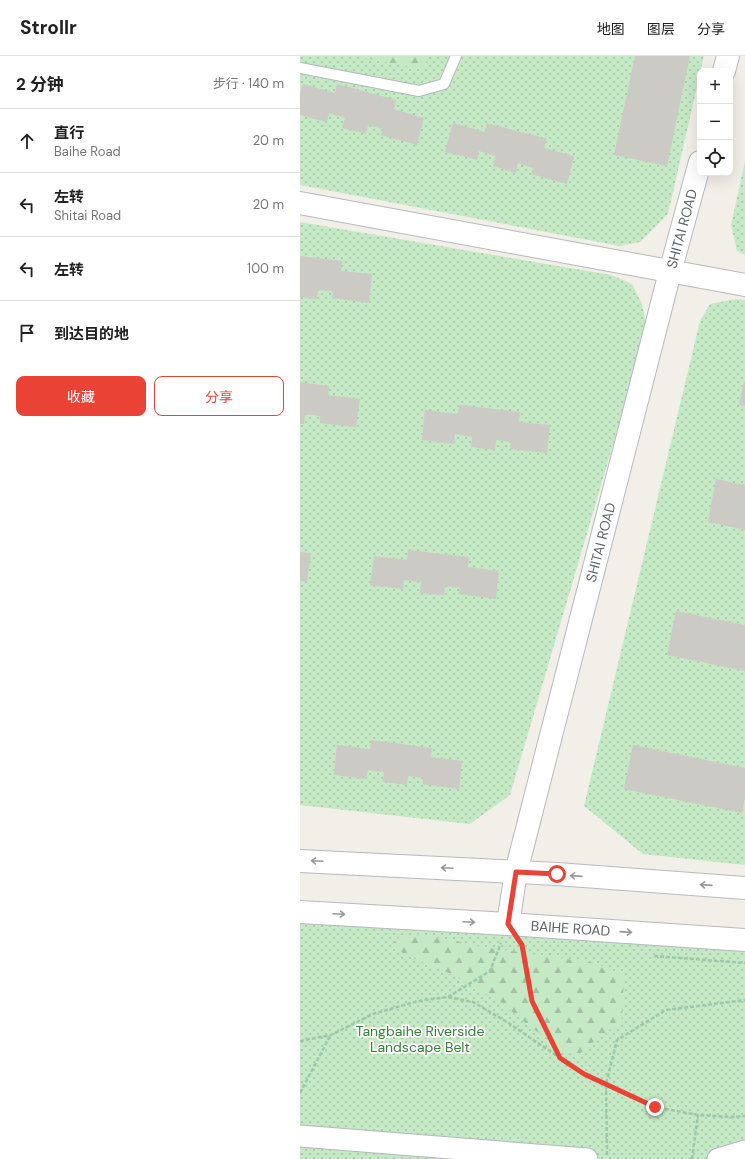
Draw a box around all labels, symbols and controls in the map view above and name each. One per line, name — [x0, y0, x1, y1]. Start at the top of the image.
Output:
text: Strollr — [20, 15, 77, 40]
text: 地图 — [597, 20, 625, 38]
text: 图层 — [647, 20, 675, 38]
text: 分享 — [697, 20, 725, 38]
map controls — [697, 68, 733, 176]
button: + — [697, 68, 733, 104]
text: 2 分钟 — [16, 73, 64, 95]
text: 步行 · 140 m — [213, 75, 284, 92]
button: − — [697, 104, 733, 140]
text: 直行 — [54, 123, 84, 143]
icon: ahead — [16, 130, 38, 152]
text: 20 m — [253, 132, 284, 149]
button: locate — [697, 140, 733, 176]
text: Baihe Road — [54, 143, 121, 160]
text: 左转 — [54, 187, 84, 207]
street label: SHITAI ROAD — [662, 187, 701, 270]
icon: left — [16, 194, 38, 216]
text: 20 m — [253, 196, 284, 213]
text: Shitai Road — [54, 207, 121, 224]
icon: left — [16, 258, 38, 280]
text: 左转 — [54, 260, 84, 280]
text: 100 m — [247, 260, 284, 277]
icon: arrive — [16, 322, 38, 344]
text: 到达目的地 — [54, 324, 129, 344]
button: 收藏 — [16, 376, 146, 416]
button: 分享 — [154, 376, 284, 416]
street label: SHITAI ROAD — [582, 501, 619, 584]
one-way arrow — [311, 858, 324, 865]
one-way arrow — [441, 865, 454, 872]
route start — [548, 865, 566, 883]
one-way arrow — [570, 872, 583, 879]
one-way arrow — [700, 882, 713, 889]
one-way arrow — [332, 911, 345, 918]
street label: BAIHE ROAD — [530, 917, 611, 940]
one-way arrow — [462, 918, 475, 925]
one-way arrow — [619, 928, 632, 935]
park label: Tangbaihe Riverside Landscape Belt — [356, 1022, 484, 1056]
route end — [646, 1098, 664, 1116]

